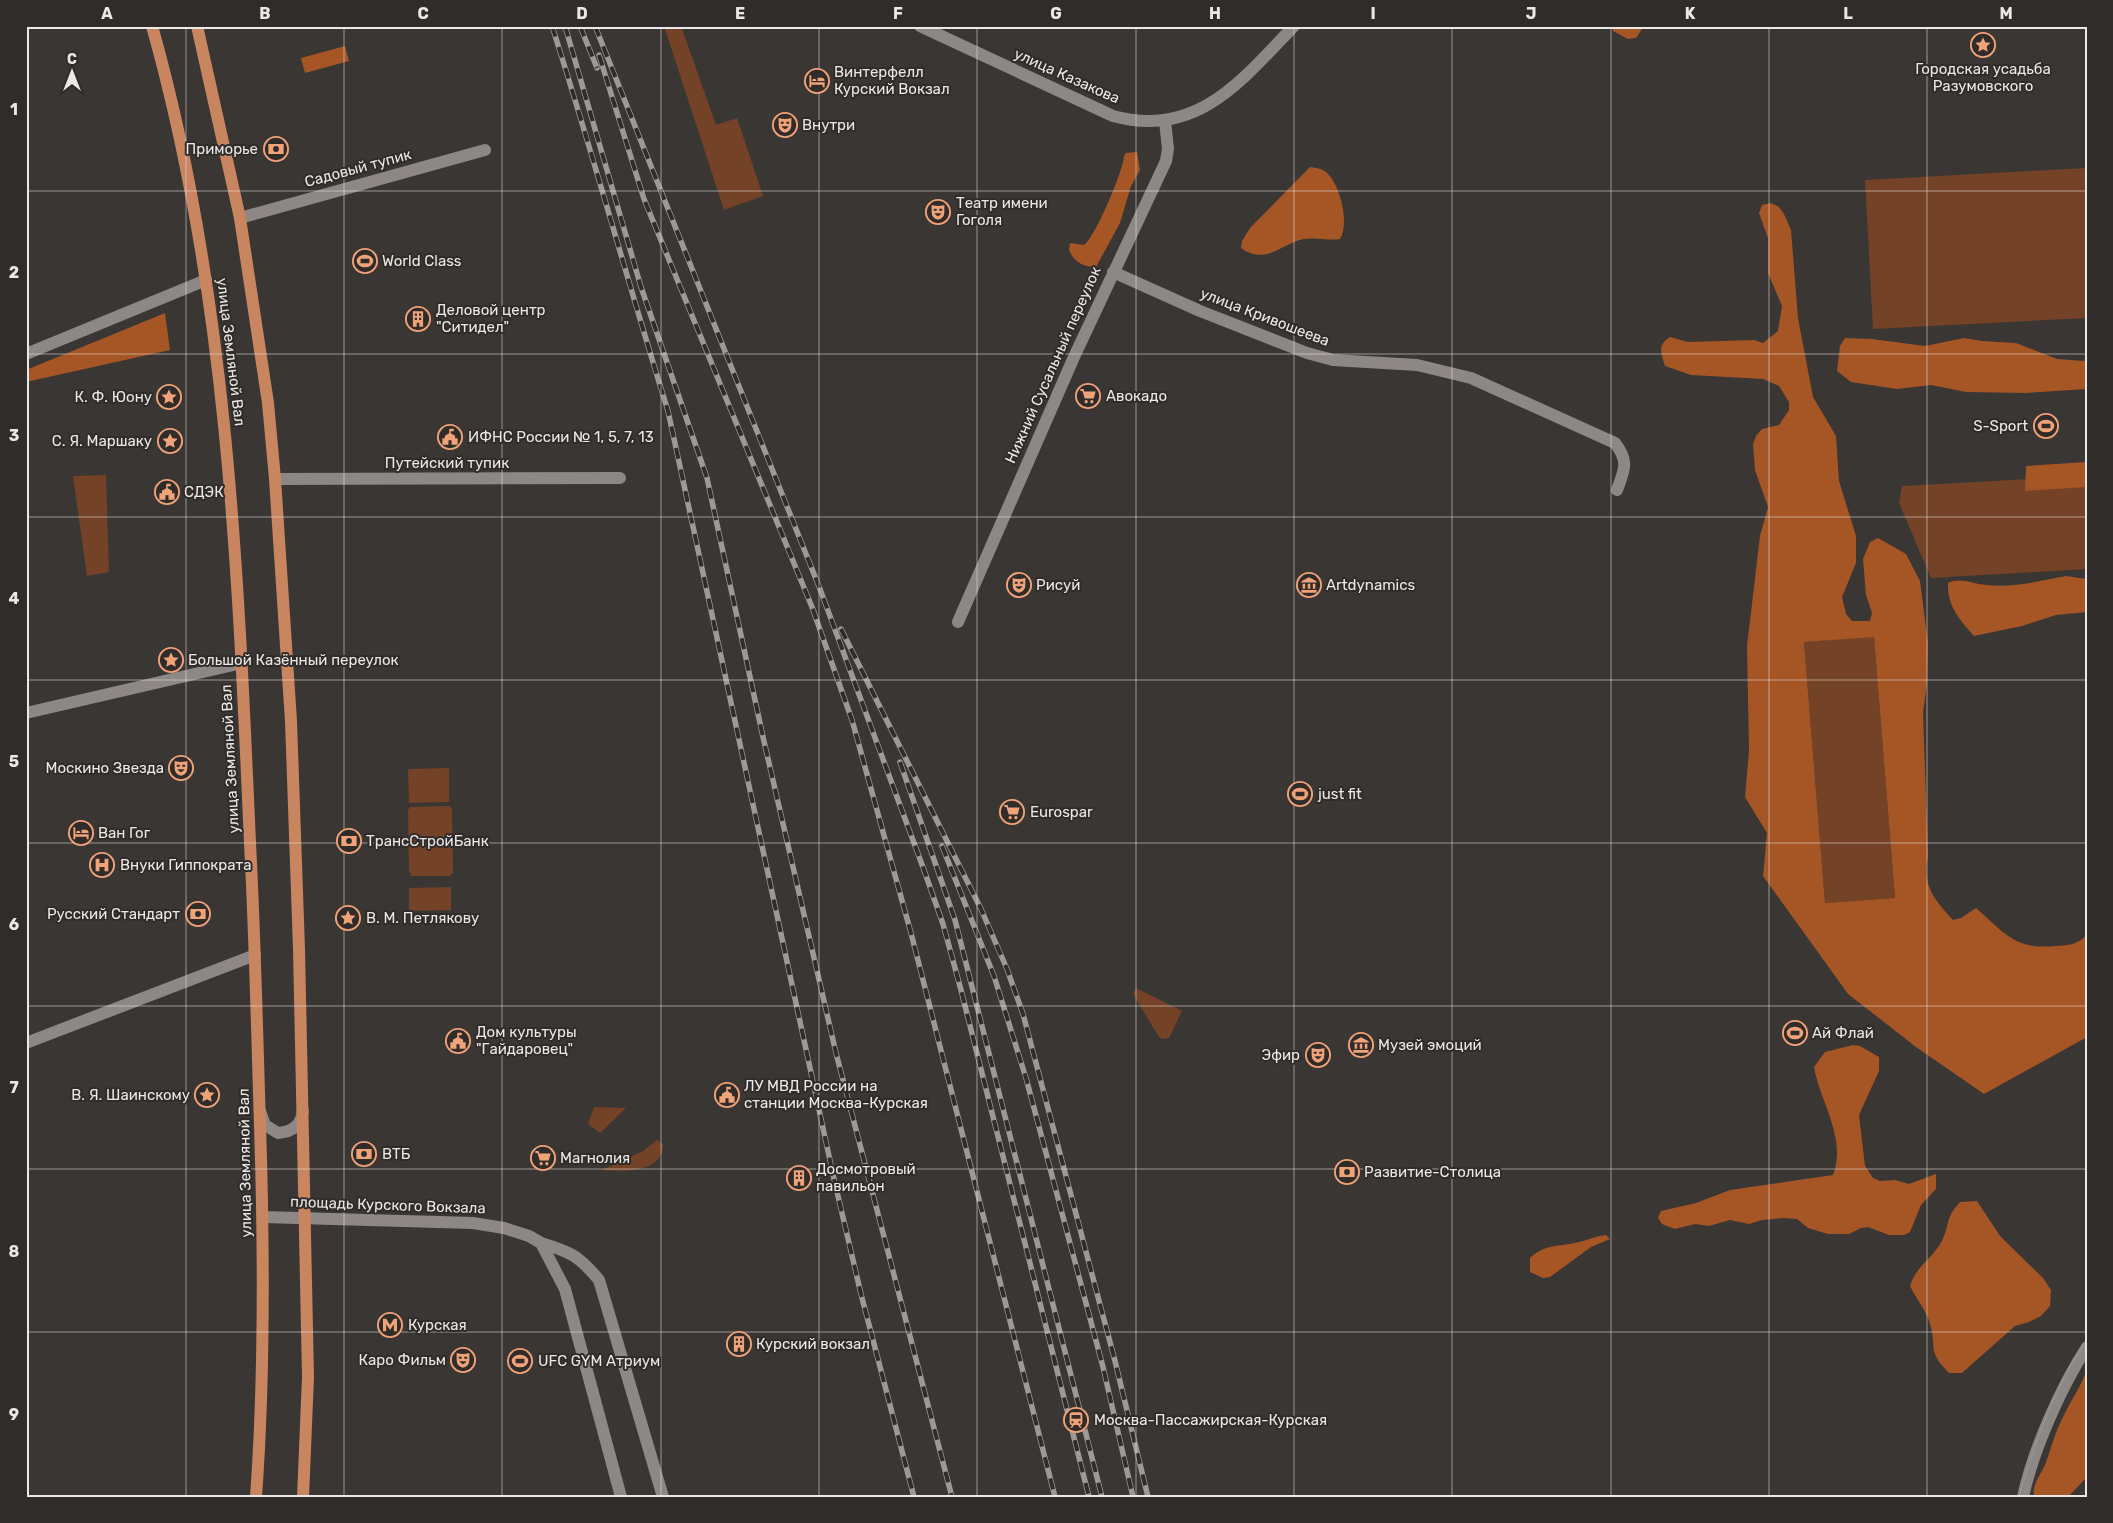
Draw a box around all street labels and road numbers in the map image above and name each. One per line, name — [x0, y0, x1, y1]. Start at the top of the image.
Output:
street label: улица Казакова — [1011, 45, 1123, 107]
street label: Садовый тупик — [303, 145, 413, 191]
street label: Нижний Сусальный переулок — [1001, 264, 1105, 466]
street label: улица Земляной Вал — [213, 277, 249, 427]
street label: улица Кривошеева — [1198, 284, 1332, 350]
street label: Путейский тупик — [385, 454, 509, 472]
street label: улица Земляной Вал — [217, 684, 243, 834]
street label: улица Земляной Вал — [235, 1088, 255, 1238]
street label: площадь Курского Вокзала — [290, 1193, 486, 1217]

